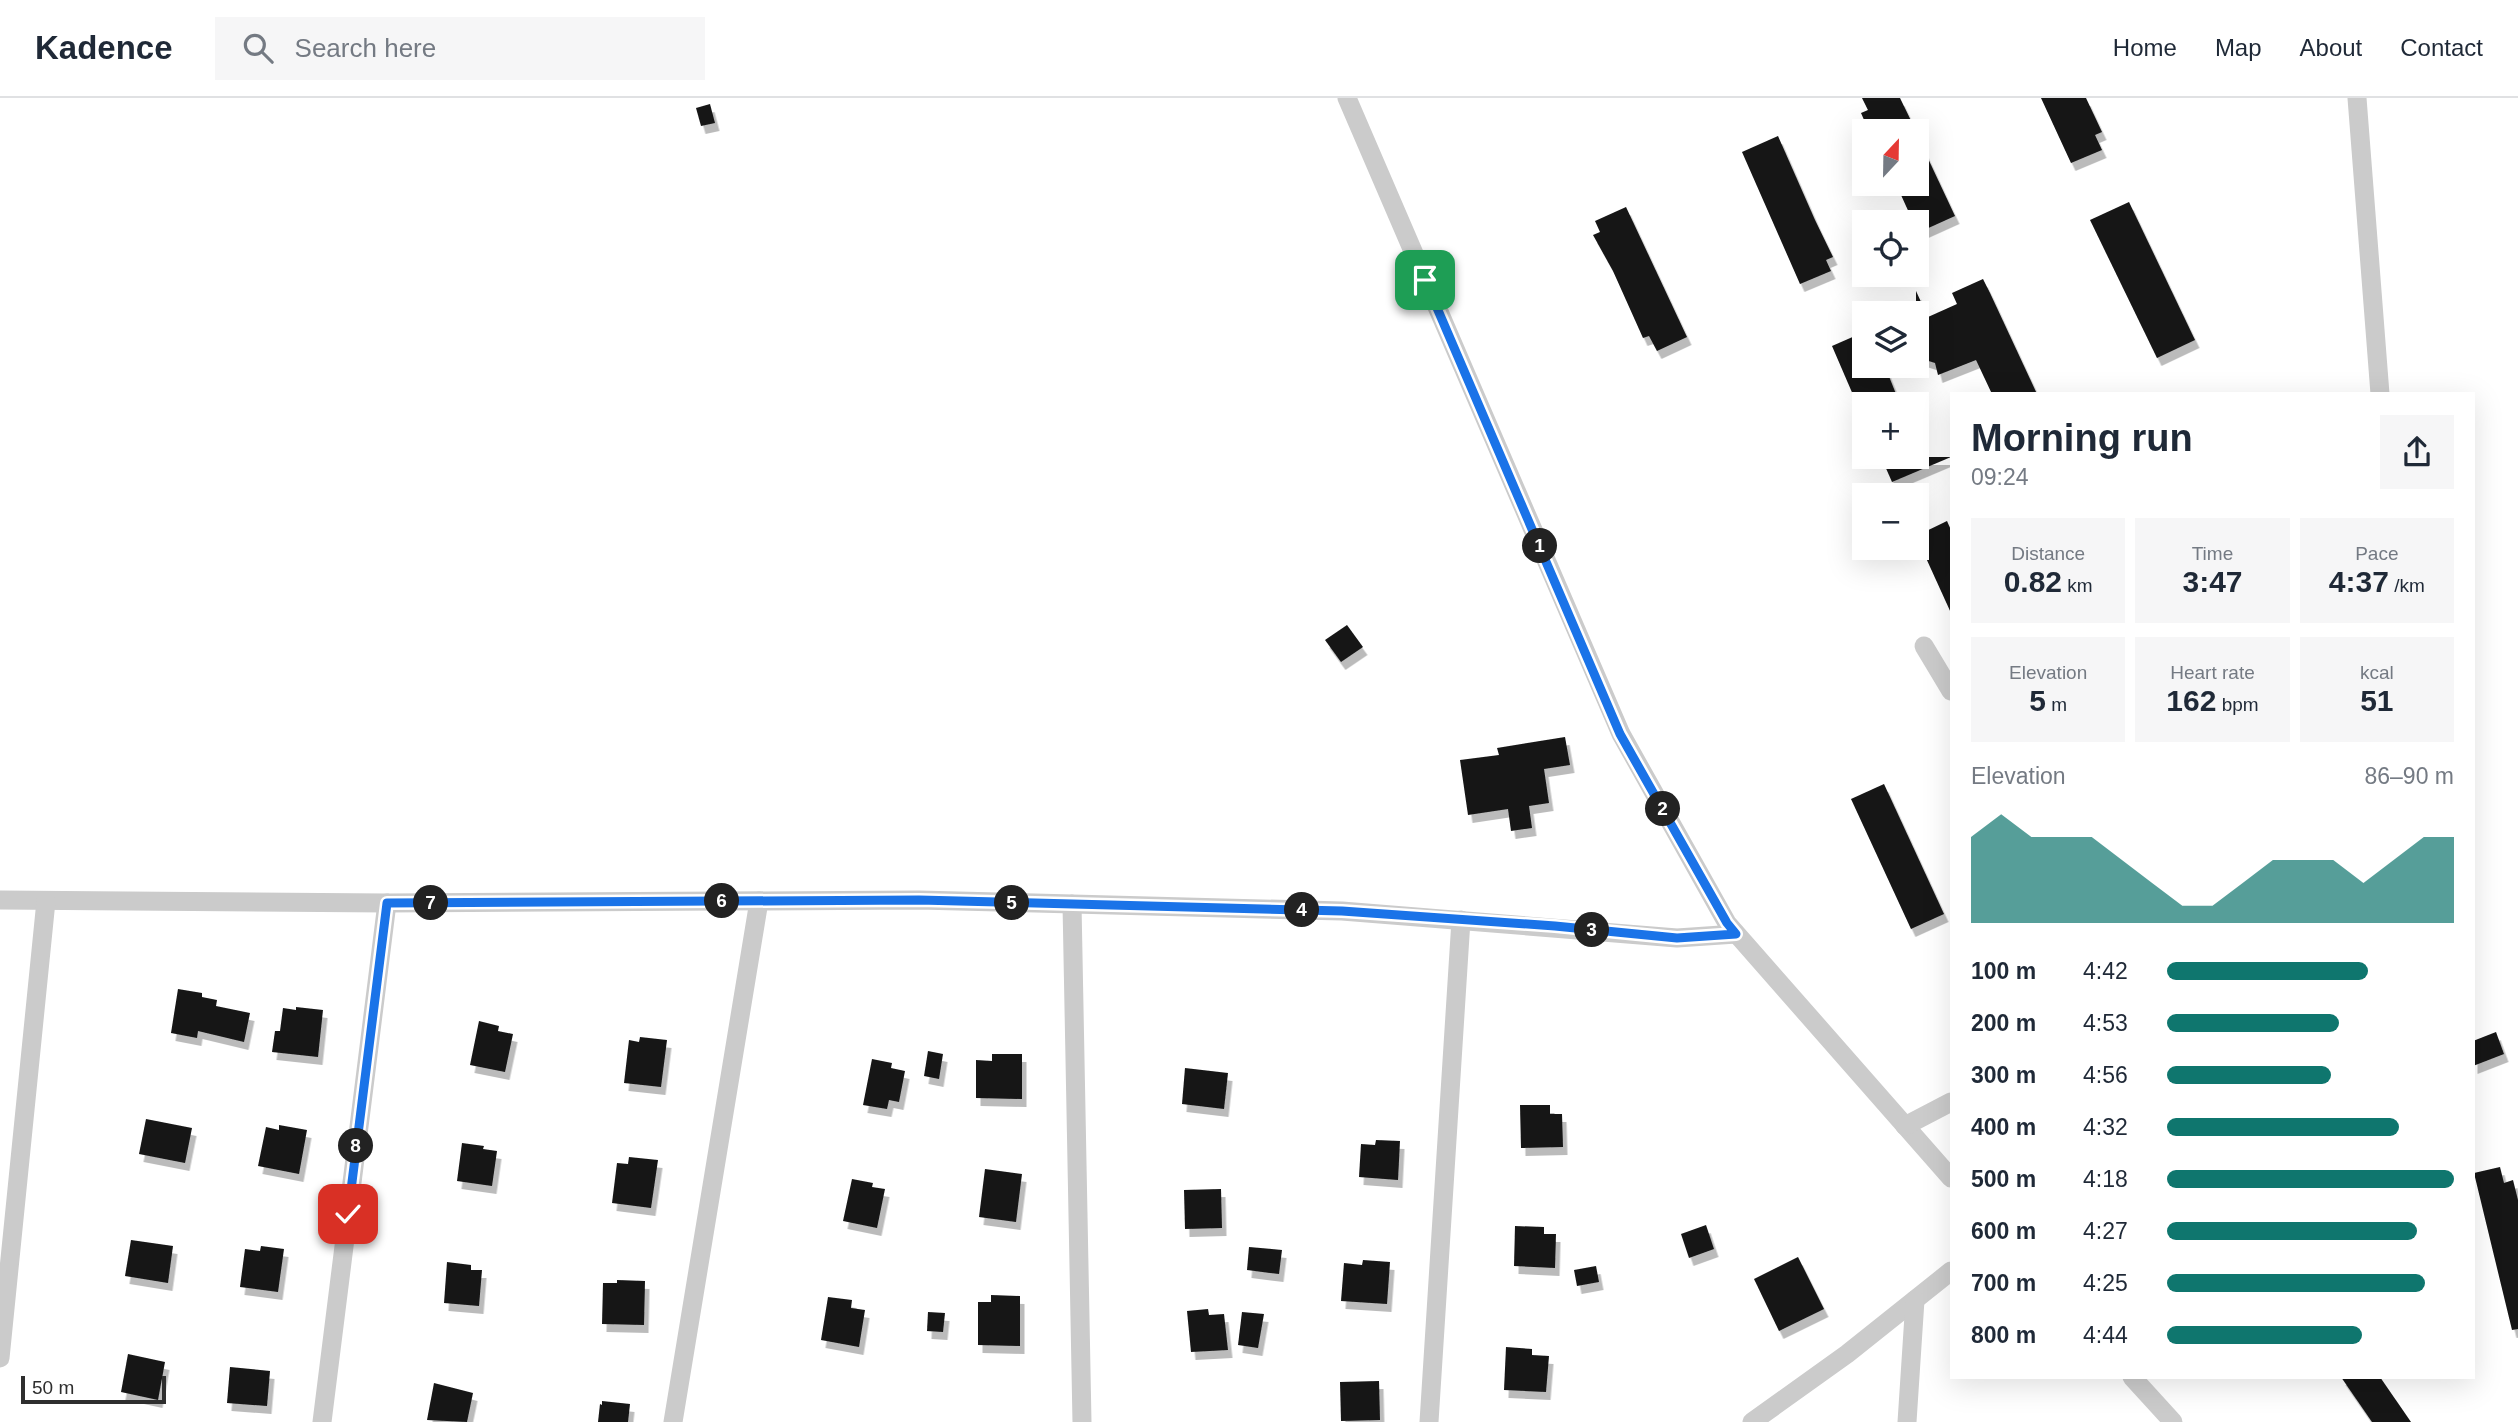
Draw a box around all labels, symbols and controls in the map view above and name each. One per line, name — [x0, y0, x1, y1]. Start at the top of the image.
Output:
search box — [215, 17, 705, 80]
text: Kadence — [35, 29, 173, 66]
icon: search — [239, 29, 277, 67]
text: Search here — [295, 33, 436, 63]
text: Home — [2113, 34, 2177, 61]
text: Map — [2215, 34, 2262, 61]
text: About — [2300, 34, 2362, 61]
text: Contact — [2400, 34, 2483, 61]
north arrow — [1852, 119, 1928, 196]
map controls — [1852, 119, 1929, 560]
button: locate — [1852, 210, 1929, 287]
pin — [1395, 250, 1455, 310]
icon: arrive — [1406, 261, 1444, 299]
button: layers — [1852, 301, 1929, 378]
button: + — [1852, 392, 1929, 469]
button: share — [2380, 415, 2454, 489]
text: Morning run — [1971, 417, 2193, 459]
text: 09:24 — [1971, 464, 2029, 490]
button: − — [1852, 483, 1929, 560]
pin: 1 — [1522, 528, 1558, 564]
text: 1 — [1534, 535, 1545, 556]
text: Distance — [2011, 543, 2085, 564]
text: Time — [2192, 543, 2233, 564]
text: Pace — [2355, 543, 2398, 564]
text: 0.82 — [2004, 565, 2062, 598]
text: 3:47 — [2182, 565, 2243, 598]
text: 4:37 — [2329, 565, 2389, 598]
text: km — [2062, 575, 2093, 596]
text: /km — [2389, 575, 2425, 596]
text: Elevation — [2009, 662, 2087, 683]
text: Heart rate — [2170, 662, 2255, 683]
text: kcal — [2360, 662, 2394, 683]
text: 5 — [2029, 684, 2046, 717]
text: 162 — [2166, 684, 2216, 717]
text: 51 — [2360, 684, 2394, 717]
text: m — [2046, 694, 2067, 715]
text: bpm — [2216, 694, 2259, 715]
text: Elevation — [1971, 763, 2066, 789]
text: 86–90 m — [2364, 763, 2454, 789]
pin: 2 — [1646, 792, 1680, 826]
text: 2 — [1657, 798, 1668, 819]
pin: 6 — [704, 884, 740, 918]
pin: 7 — [414, 886, 448, 920]
pin: 5 — [995, 886, 1030, 920]
text: 6 — [716, 890, 727, 911]
text: 7 — [425, 892, 436, 913]
text: 5 — [1006, 892, 1017, 913]
pin: 4 — [1284, 892, 1320, 928]
text: 4 — [1296, 899, 1307, 920]
pin: 3 — [1574, 912, 1610, 948]
text: 3 — [1586, 919, 1597, 940]
text: 100 m — [1971, 958, 2036, 984]
text: 4:42 — [2083, 958, 2128, 984]
text: 200 m — [1971, 1010, 2036, 1036]
text: 4:53 — [2083, 1010, 2128, 1036]
text: 300 m — [1971, 1062, 2036, 1088]
text: 4:56 — [2083, 1062, 2128, 1088]
text: 400 m — [1971, 1114, 2036, 1140]
text: 4:32 — [2083, 1114, 2128, 1140]
pin: 8 — [338, 1128, 374, 1164]
text: 8 — [350, 1135, 361, 1156]
text: 500 m — [1971, 1166, 2036, 1192]
text: 4:18 — [2083, 1166, 2128, 1192]
pin — [318, 1184, 378, 1244]
icon: check — [329, 1195, 367, 1233]
text: 600 m — [1971, 1218, 2036, 1244]
text: 4:27 — [2083, 1218, 2128, 1244]
text: 700 m — [1971, 1270, 2036, 1296]
text: 4:25 — [2083, 1270, 2128, 1296]
text: 800 m — [1971, 1322, 2036, 1348]
text: 4:44 — [2083, 1322, 2128, 1348]
scale bar — [21, 1373, 166, 1405]
text: 50 m — [32, 1377, 74, 1398]

